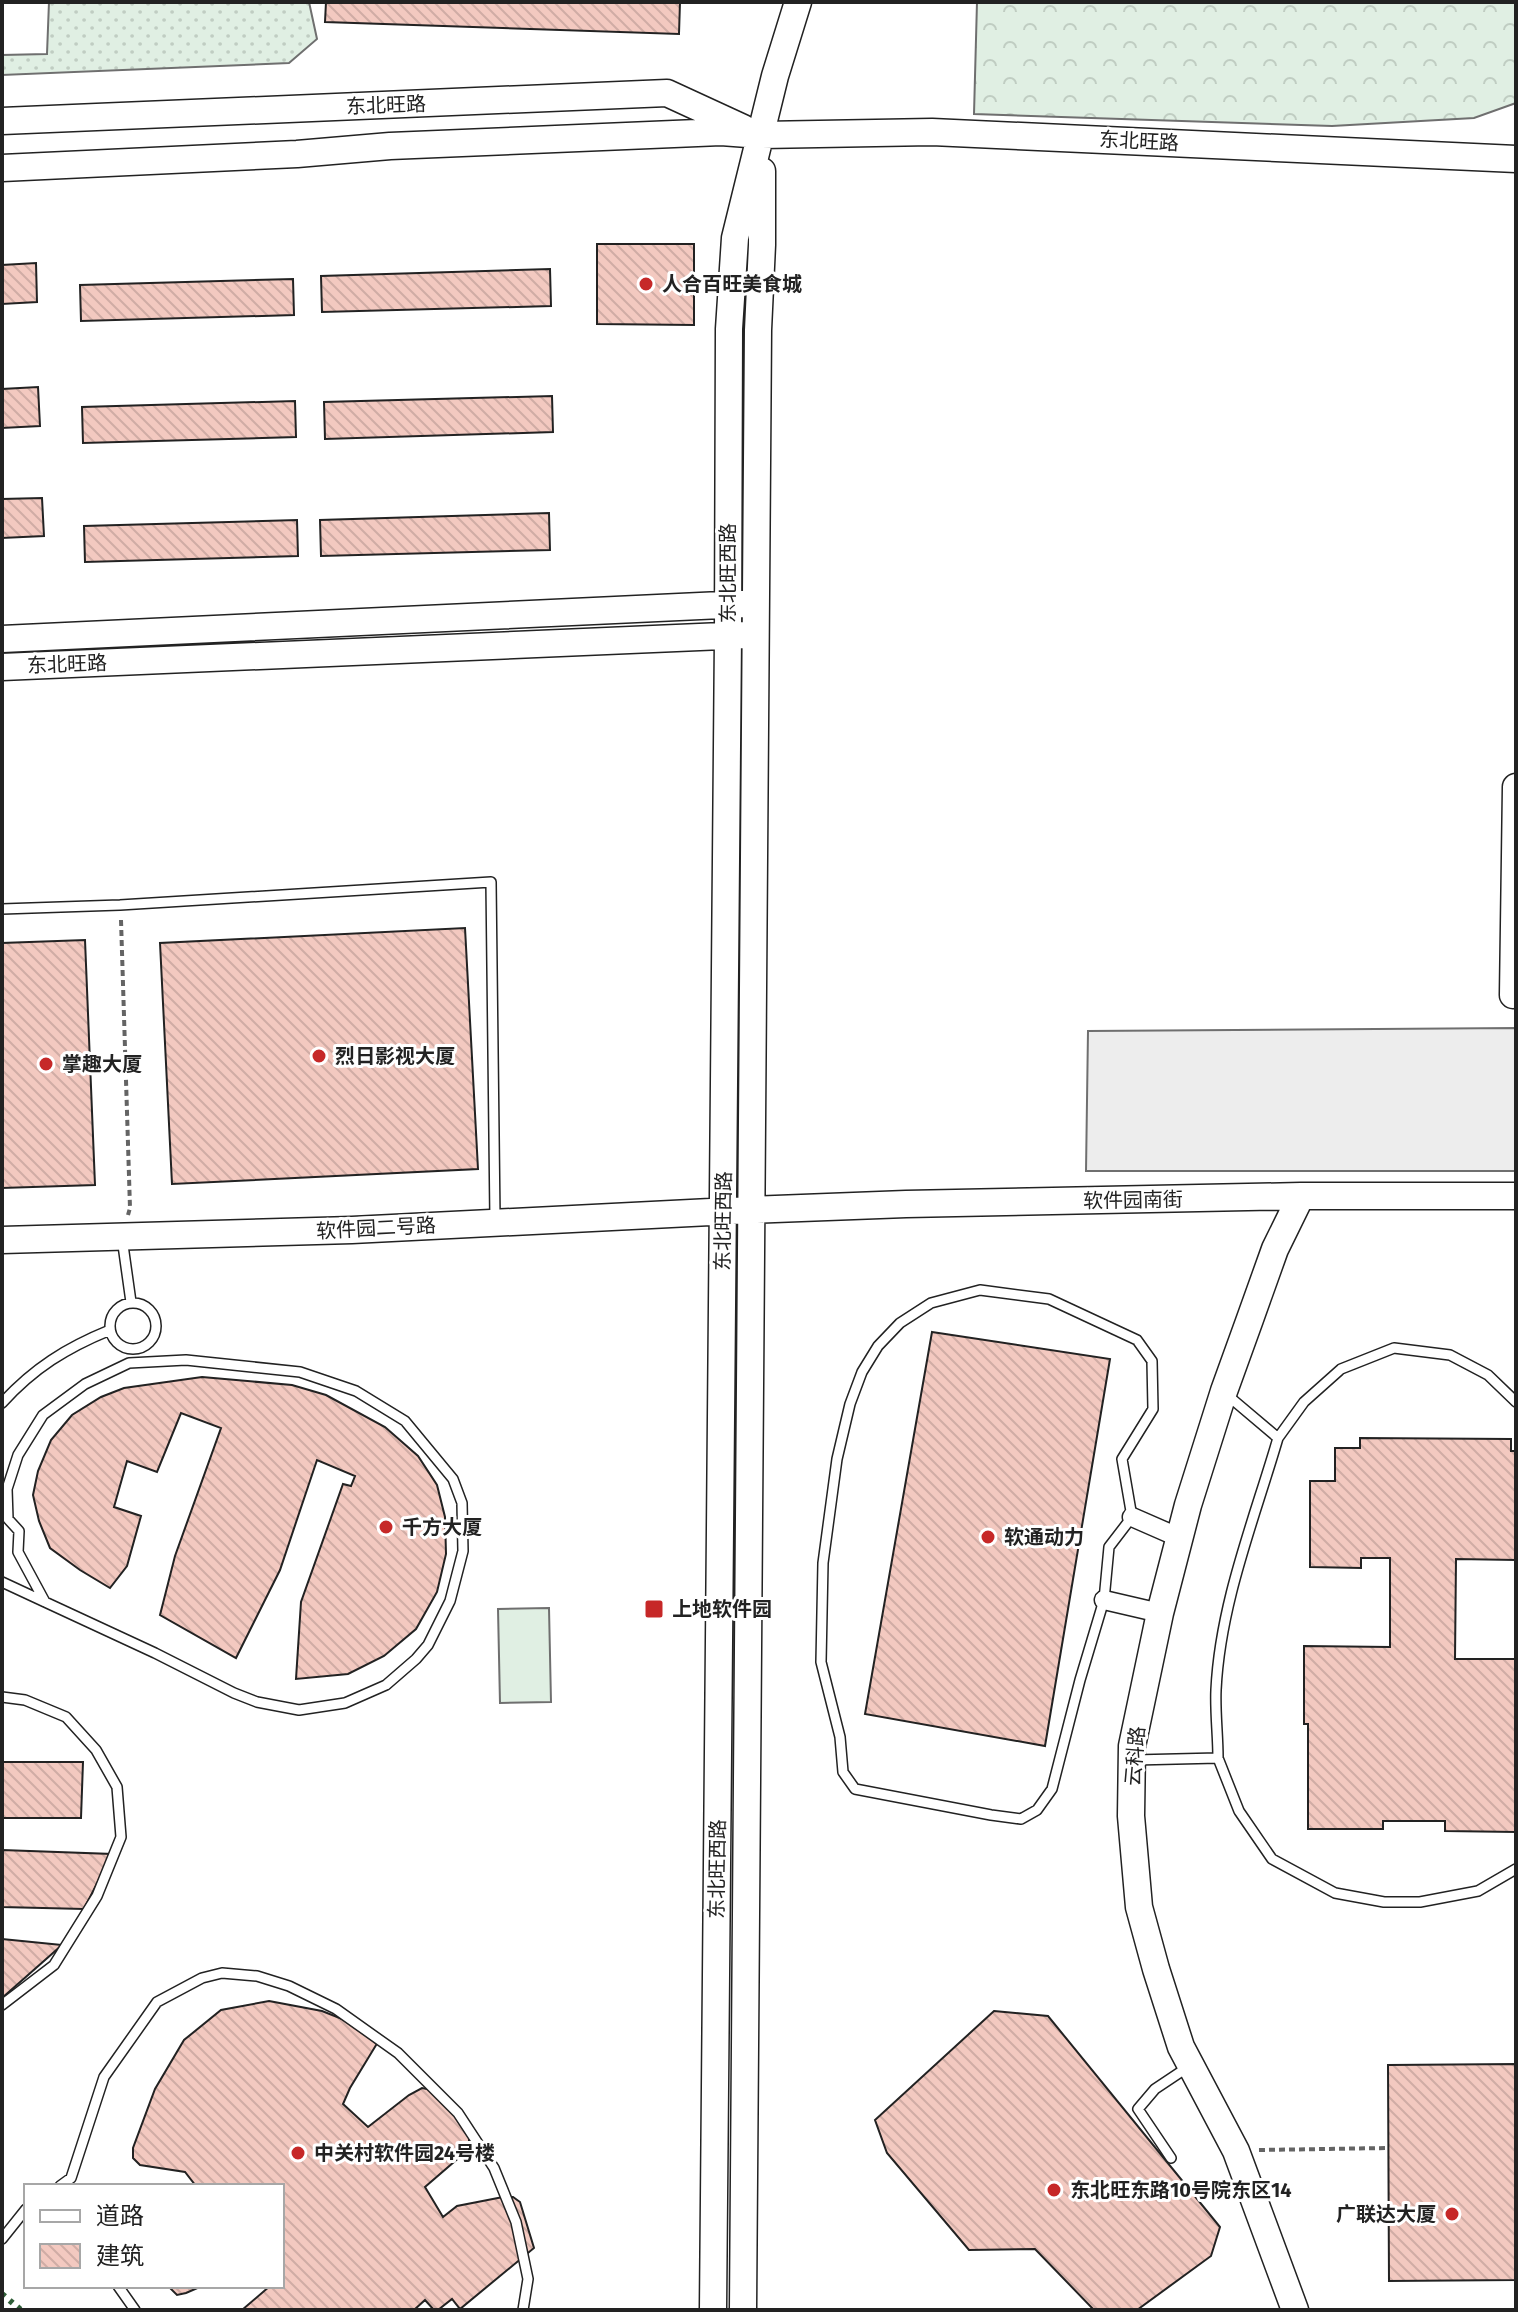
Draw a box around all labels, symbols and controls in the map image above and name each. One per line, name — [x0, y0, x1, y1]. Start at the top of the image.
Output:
street label: 东北旺路 — [346, 92, 426, 118]
street label: 东北旺路 — [1098, 127, 1180, 155]
place label: 人合百旺美食城 — [662, 272, 802, 296]
marker: 人合百旺美食城 — [637, 275, 655, 293]
street label: 东北旺西路 — [716, 523, 740, 623]
street label: 东北旺路 — [27, 651, 107, 677]
place label: 烈日影视大厦 — [335, 1044, 455, 1068]
marker: 烈日影视大厦 — [310, 1047, 328, 1065]
place label: 掌趣大厦 — [62, 1052, 142, 1076]
marker: 掌趣大厦 — [37, 1055, 55, 1073]
street label: 东北旺西路 — [710, 1171, 736, 1271]
street label: 软件园南街 — [1083, 1187, 1183, 1213]
street label: 软件园二号路 — [315, 1213, 437, 1243]
place label: 千方大厦 — [402, 1515, 482, 1539]
marker: 千方大厦 — [377, 1518, 395, 1536]
place label: 软通动力 — [1004, 1525, 1084, 1549]
marker: 软通动力 — [979, 1528, 997, 1546]
place label: 上地软件园 — [672, 1597, 772, 1621]
marker: 上地软件园 — [643, 1598, 665, 1620]
street label: 云科路 — [1120, 1725, 1150, 1787]
street label: 东北旺西路 — [704, 1819, 730, 1919]
place label: 中关村软件园24号楼 — [314, 2141, 495, 2165]
marker: 中关村软件园24号楼 — [289, 2144, 307, 2162]
place label: 东北旺东路10号院东区14 — [1070, 2178, 1292, 2202]
marker: 东北旺东路10号院东区14 — [1045, 2181, 1063, 2199]
legend — [24, 2184, 284, 2288]
text: 道路 — [96, 2202, 144, 2230]
place label: 广联达大厦 — [1336, 2202, 1436, 2226]
marker: 广联达大厦 — [1443, 2205, 1461, 2223]
text: 建筑 — [96, 2242, 144, 2270]

